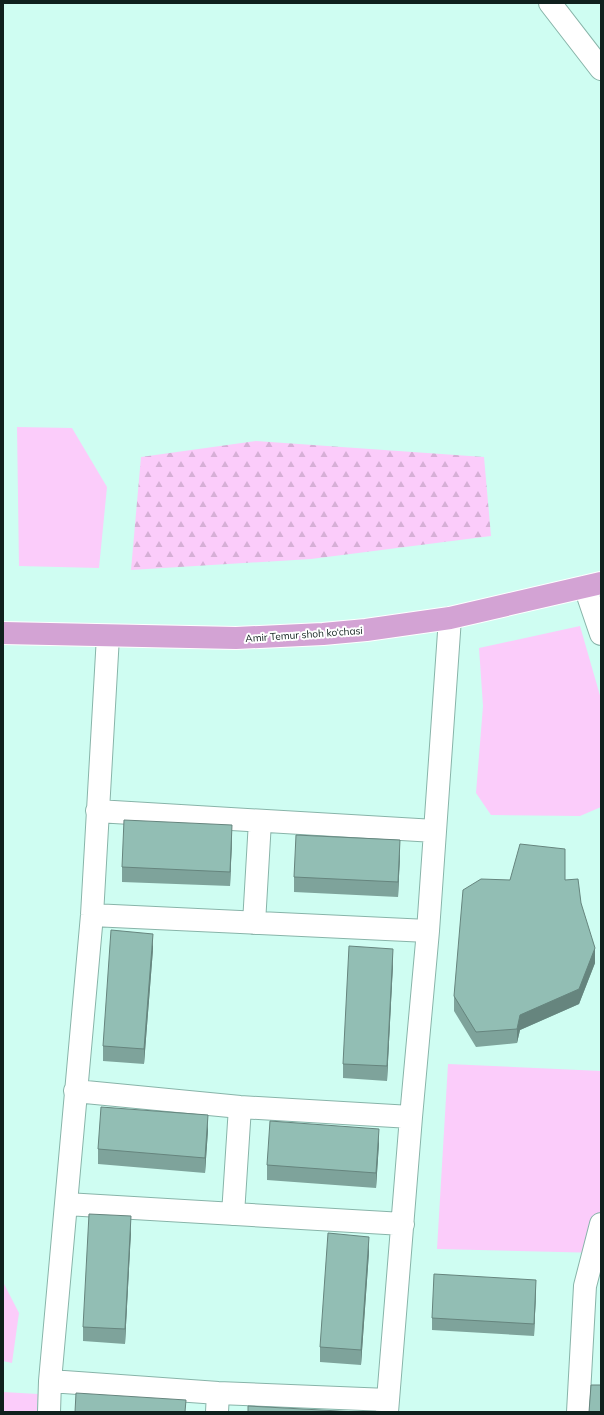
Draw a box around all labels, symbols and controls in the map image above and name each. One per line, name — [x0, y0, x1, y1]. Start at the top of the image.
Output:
street label: Amir Temur shoh ko‘chasi — [245, 624, 363, 645]

